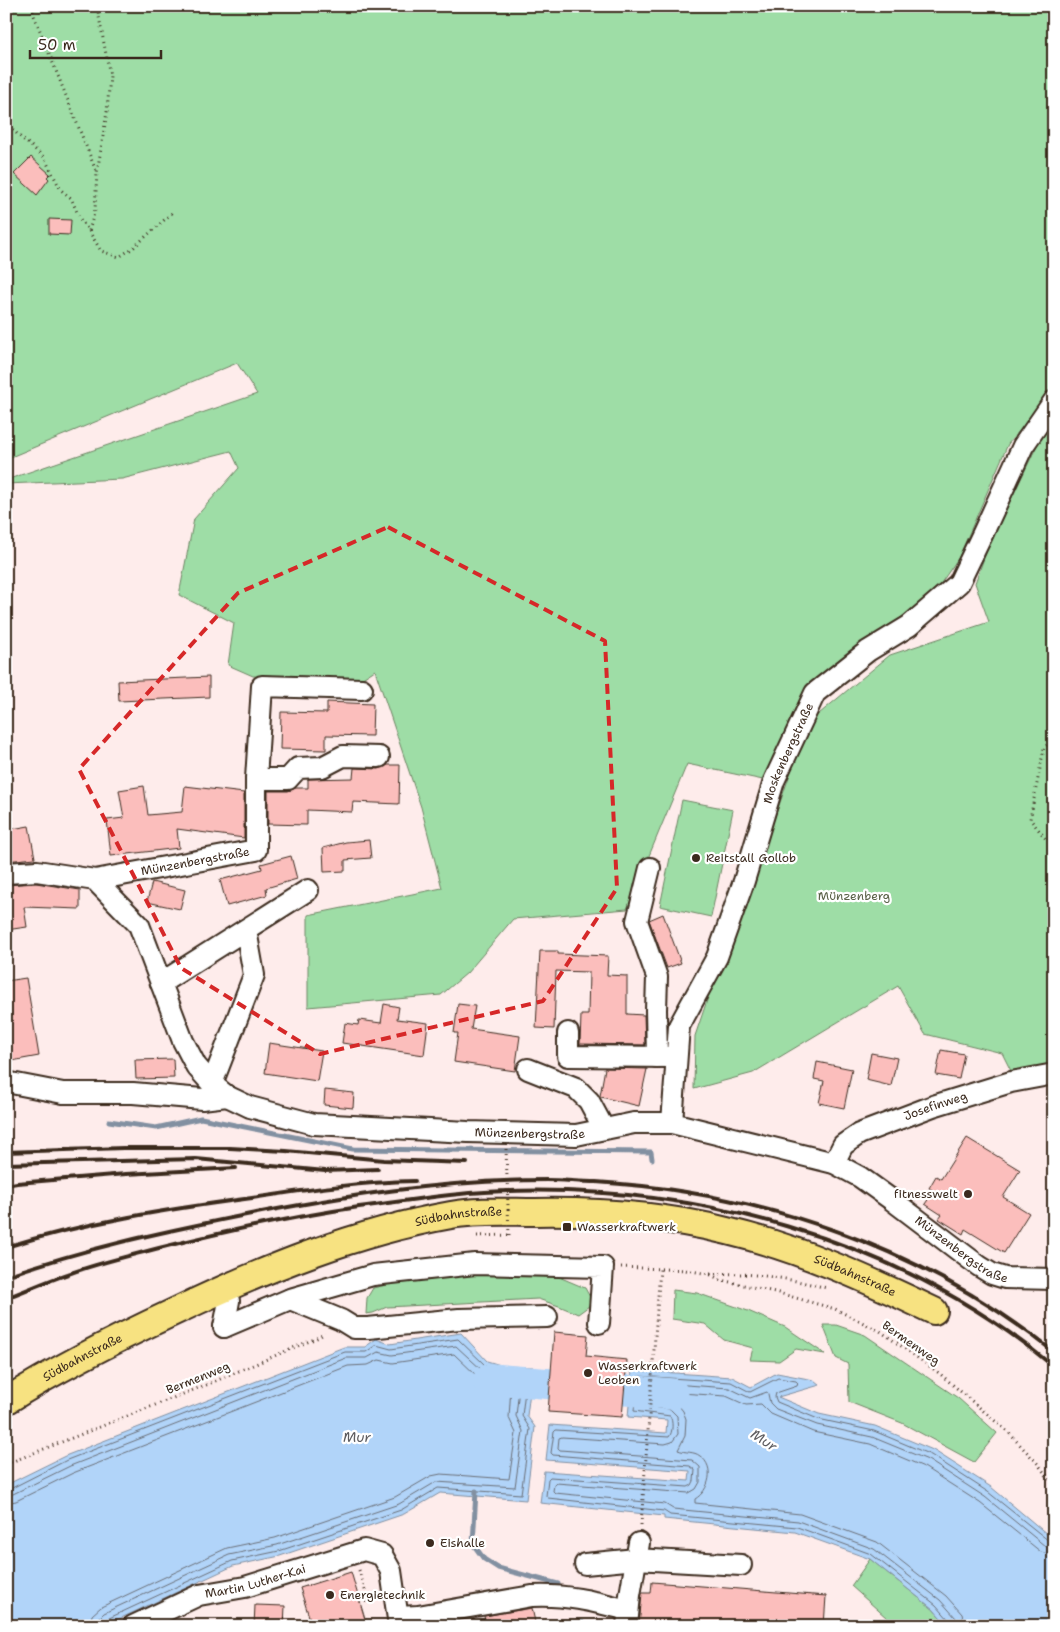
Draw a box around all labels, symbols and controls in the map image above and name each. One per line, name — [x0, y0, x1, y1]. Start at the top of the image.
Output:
scale bar — [30, 28, 161, 60]
text: 50 m — [38, 35, 76, 55]
street label: Moskenbergstraße — [760, 700, 817, 806]
street label: Münzenbergstraße — [140, 843, 251, 879]
place label: Reitstall Gollob — [706, 850, 796, 866]
marker: Reitstall Gollob — [690, 852, 702, 864]
park label: Münzenberg — [818, 888, 890, 904]
street label: Josefinweg — [901, 1088, 969, 1124]
street label: Münzenbergstraße — [474, 1124, 587, 1143]
place label: fitnesswelt — [894, 1186, 958, 1202]
marker: fitnesswelt — [962, 1188, 974, 1200]
street label: Südbahnstraße — [413, 1204, 503, 1230]
street label: Münzenbergstraße — [912, 1212, 1010, 1287]
place label: Wasserkraftwerk — [577, 1219, 676, 1235]
marker: Wasserkraftwerk — [561, 1221, 573, 1233]
street label: Südbahnstraße — [812, 1251, 899, 1300]
street label: Bermenweg — [879, 1317, 943, 1369]
street label: Südbahnstraße — [40, 1330, 125, 1385]
street label: Bermenweg — [164, 1358, 232, 1398]
place label: Wasserkraftwerk Leoben — [598, 1358, 697, 1388]
marker: Wasserkraftwerk Leoben — [582, 1367, 594, 1379]
water label: Mur — [747, 1425, 781, 1455]
water label: Mur — [343, 1428, 371, 1446]
place label: Eishalle — [440, 1535, 485, 1551]
marker: Eishalle — [424, 1537, 436, 1549]
street label: Martin Luther-Kai — [204, 1561, 308, 1602]
place label: Energietechnik — [340, 1587, 426, 1603]
marker: Energietechnik — [324, 1589, 336, 1601]

